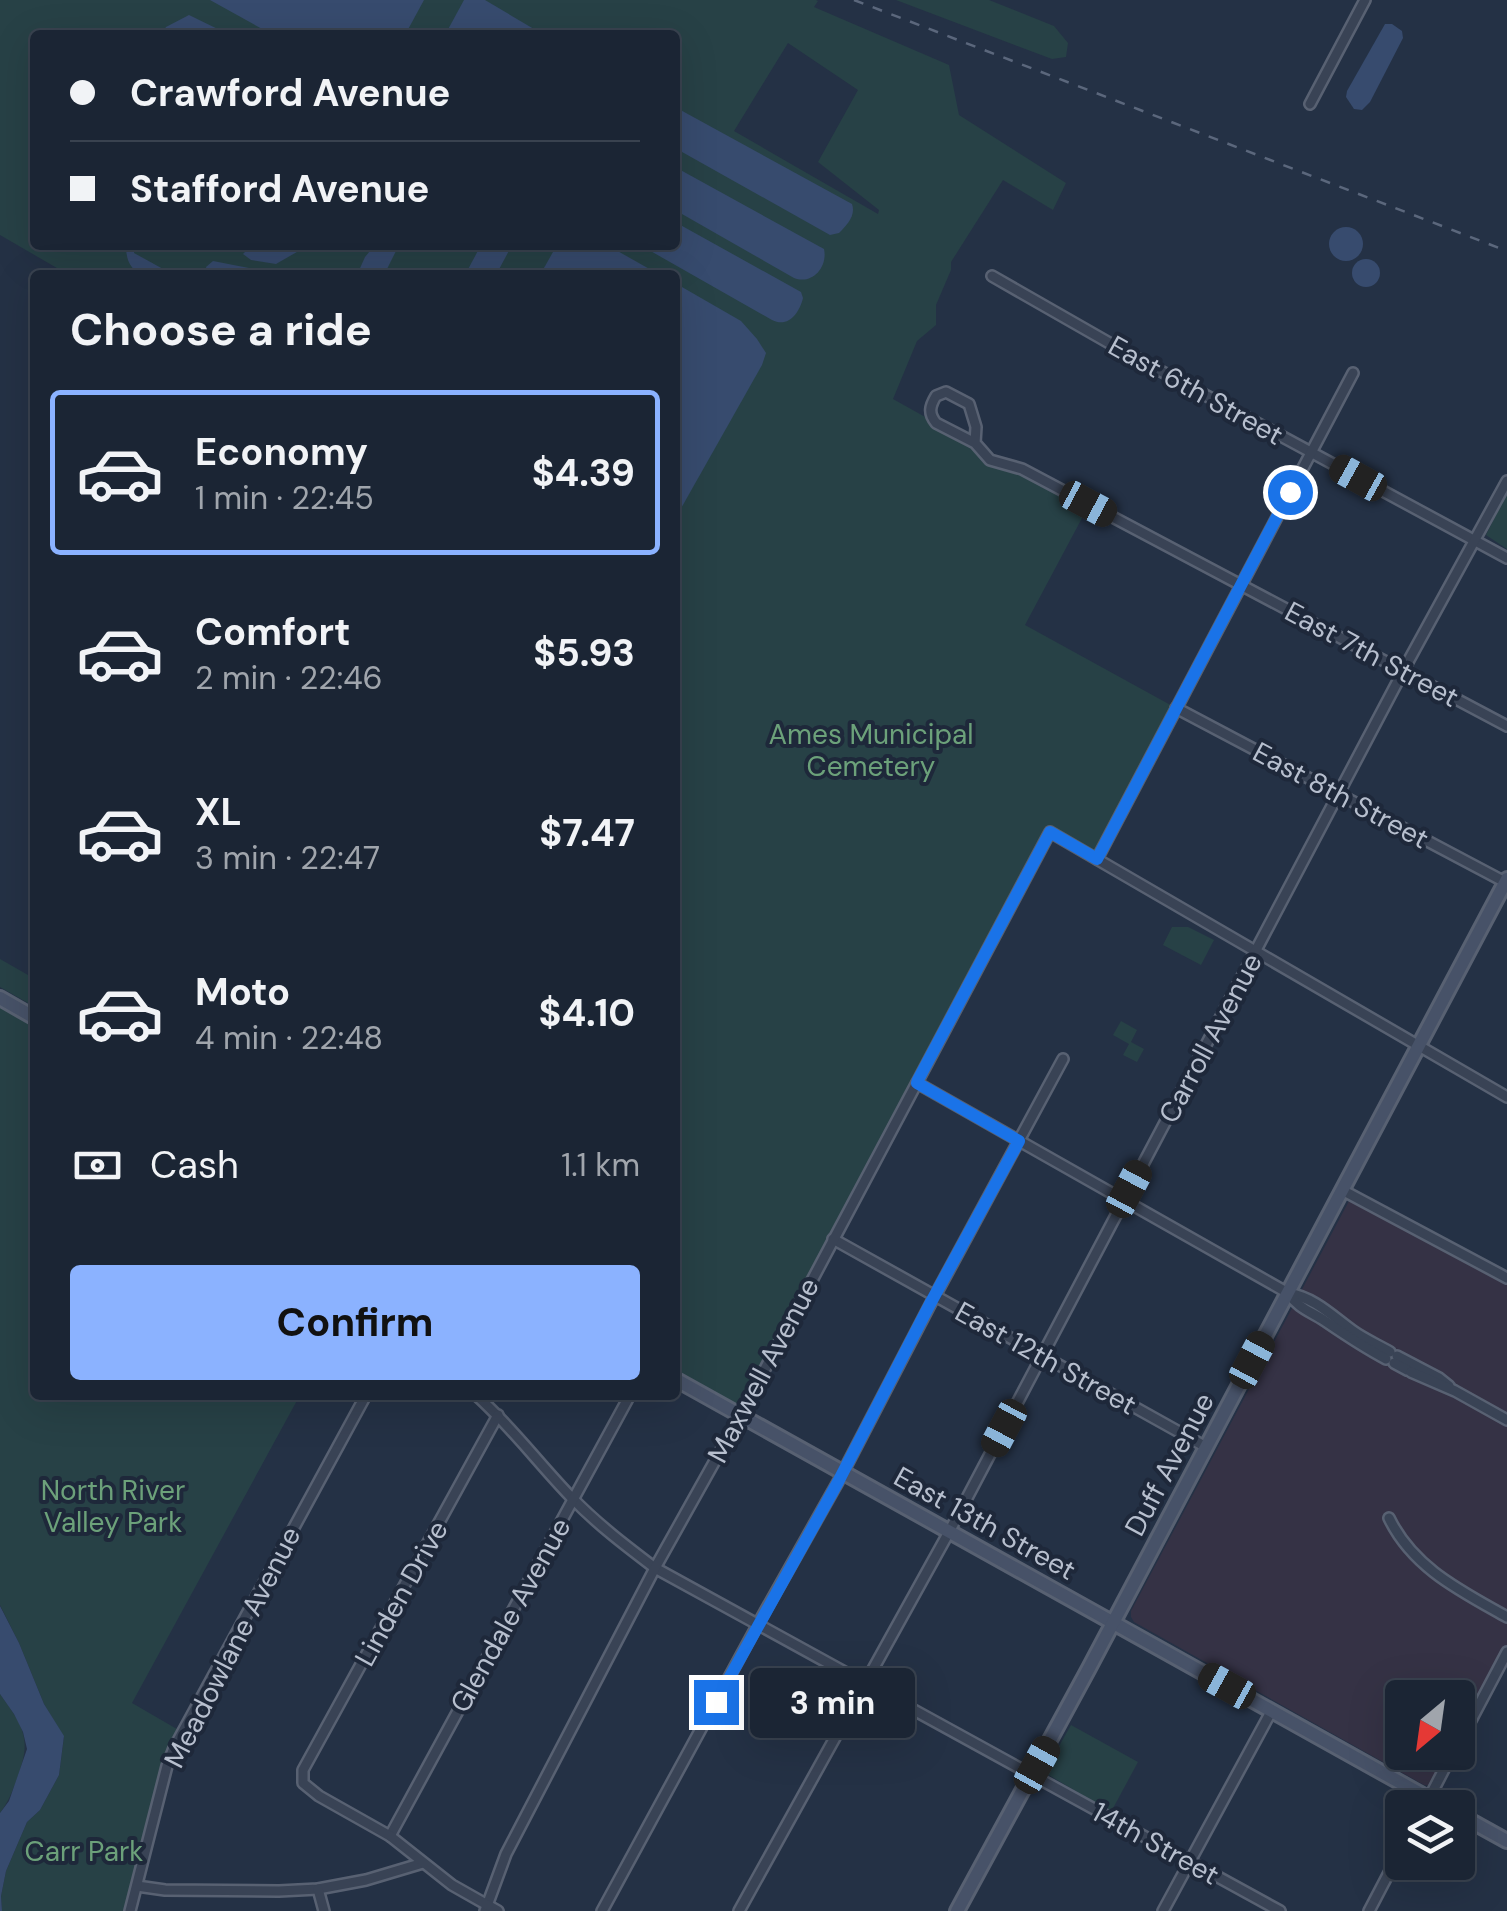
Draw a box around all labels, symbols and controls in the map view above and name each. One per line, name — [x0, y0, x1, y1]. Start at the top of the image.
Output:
text: Crawford Avenue — [130, 68, 450, 118]
text: Stafford Avenue — [130, 164, 429, 214]
text: Choose a ride — [70, 300, 372, 359]
street label: East 6th Street — [1102, 327, 1290, 454]
text: Economy — [195, 427, 368, 477]
icon: car — [75, 428, 165, 518]
text: $4.39 — [532, 448, 635, 498]
car — [1324, 450, 1392, 506]
route start — [1268, 470, 1313, 515]
text: 1 min · 22:45 — [195, 477, 374, 519]
car — [1054, 477, 1122, 531]
street label: East 7th Street — [1278, 593, 1465, 716]
text: Comfort — [195, 607, 351, 657]
icon: car — [75, 608, 165, 698]
text: $5.93 — [533, 628, 635, 678]
text: 2 min · 22:46 — [195, 657, 383, 699]
park label: Ames Municipal Cemetery — [768, 716, 974, 785]
street label: East 8th Street — [1247, 734, 1435, 857]
text: XL — [195, 787, 242, 837]
icon: car — [75, 788, 165, 878]
text: $7.47 — [539, 808, 635, 858]
text: 3 min · 22:47 — [195, 837, 380, 879]
street label: Carroll Avenue — [1150, 947, 1271, 1130]
text: Moto — [195, 967, 290, 1017]
icon: car — [75, 968, 165, 1058]
text: $4.10 — [538, 988, 635, 1038]
text: 4 min · 22:48 — [195, 1017, 383, 1059]
icon: cash — [70, 1138, 125, 1193]
text: Cash — [150, 1140, 239, 1190]
text: 1.1 km — [561, 1144, 640, 1186]
car — [1102, 1155, 1156, 1223]
button: Confirm — [70, 1265, 640, 1380]
street label: Maxwell Avenue — [699, 1271, 828, 1469]
street label: East 12th Street — [949, 1293, 1143, 1424]
car — [1225, 1326, 1279, 1394]
street label: Duff Avenue — [1116, 1386, 1223, 1542]
car — [977, 1394, 1031, 1462]
street label: East 13th Street — [887, 1458, 1082, 1589]
park label: North River Valley Park — [41, 1472, 185, 1541]
street label: Glendale Avenue — [442, 1511, 579, 1719]
street label: Linden Drive — [346, 1514, 457, 1673]
street label: Meadowlane Avenue — [156, 1520, 309, 1774]
car — [1193, 1658, 1261, 1714]
callout: 3 min — [751, 1667, 916, 1737]
route end — [694, 1680, 739, 1725]
north arrow — [1385, 1680, 1475, 1770]
map controls — [1385, 1680, 1475, 1880]
text: 3 min — [790, 1682, 875, 1724]
car — [1009, 1731, 1065, 1799]
button: layers — [1385, 1790, 1475, 1880]
street label: 14th Street — [1086, 1793, 1226, 1893]
park label: Carr Park — [25, 1833, 143, 1870]

